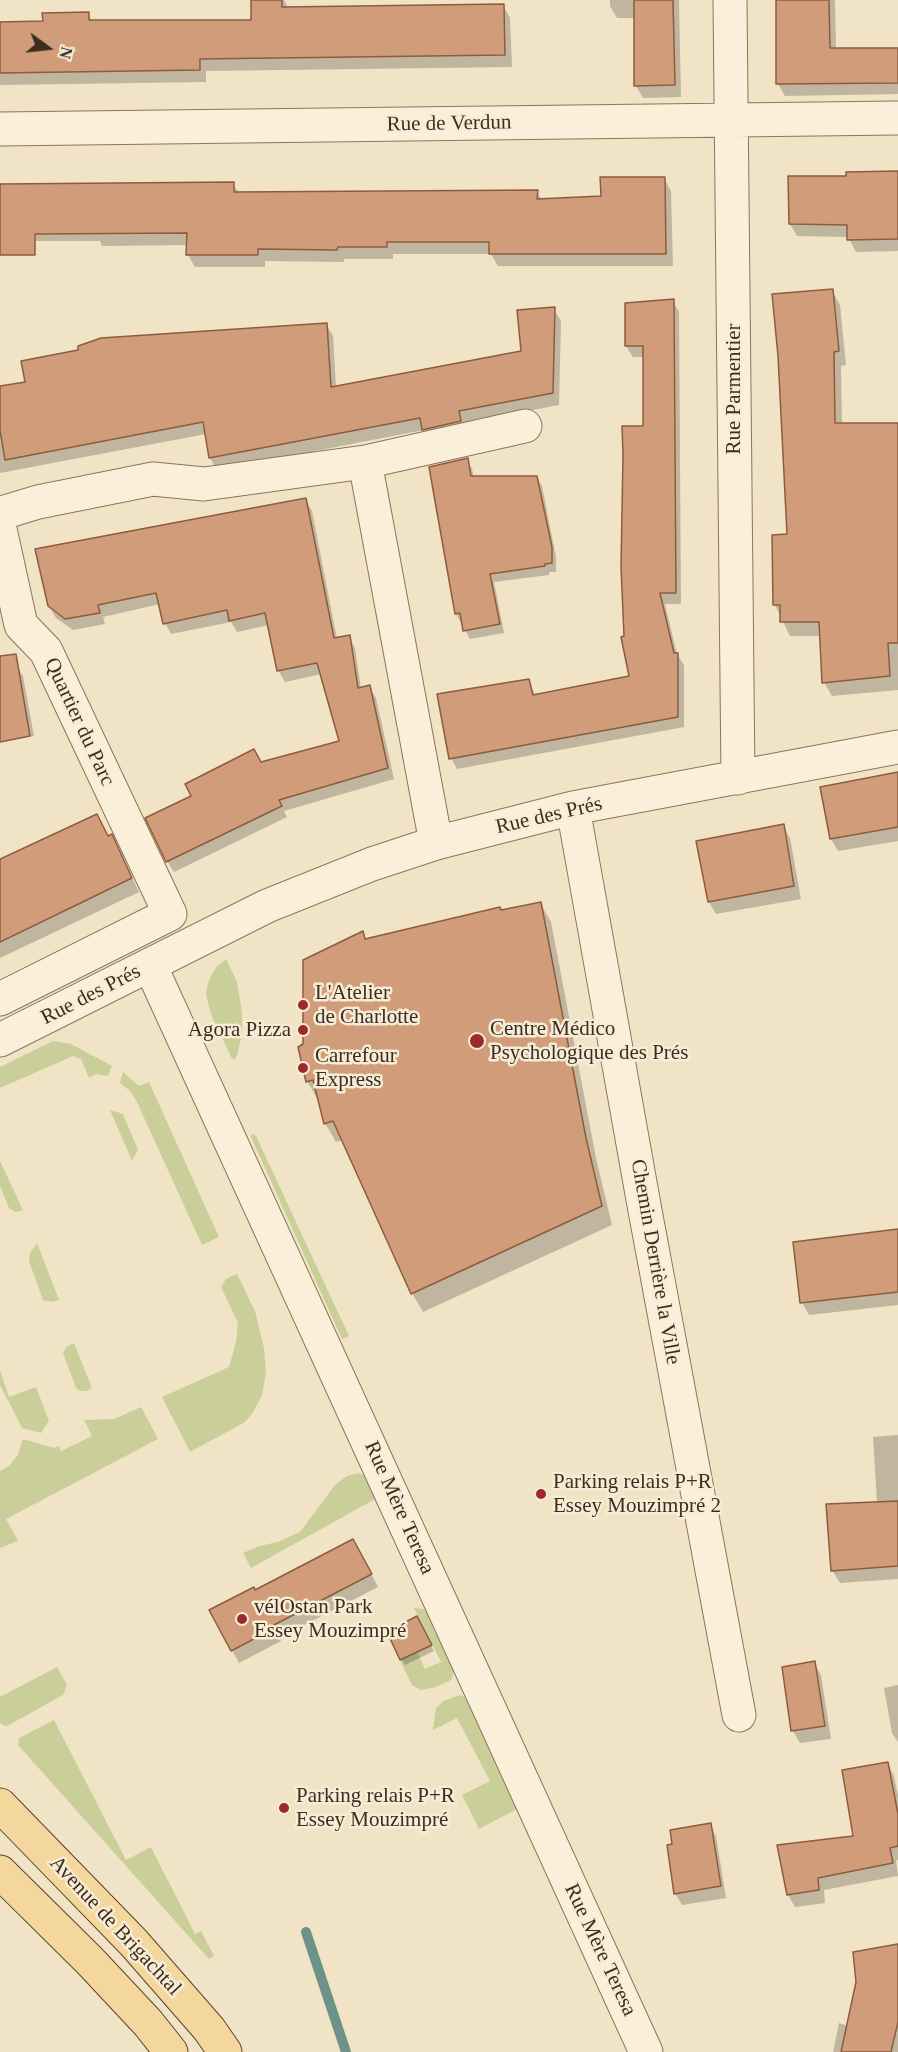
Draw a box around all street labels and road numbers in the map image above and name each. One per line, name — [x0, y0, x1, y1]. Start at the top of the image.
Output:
street label: Rue de Verdun — [386, 110, 512, 138]
street label: Rue Parmentier — [721, 323, 747, 455]
street label: Quartier du Parc — [38, 654, 120, 790]
street label: Rue des Prés — [493, 792, 605, 840]
street label: Rue des Prés — [37, 959, 145, 1031]
street label: Chemin Derrière la Ville — [625, 1157, 685, 1367]
street label: Rue Mère Teresa — [358, 1437, 440, 1579]
street label: Avenue de Brigachtal — [44, 1851, 186, 2001]
street label: Rue Mère Teresa — [558, 1880, 642, 2020]

